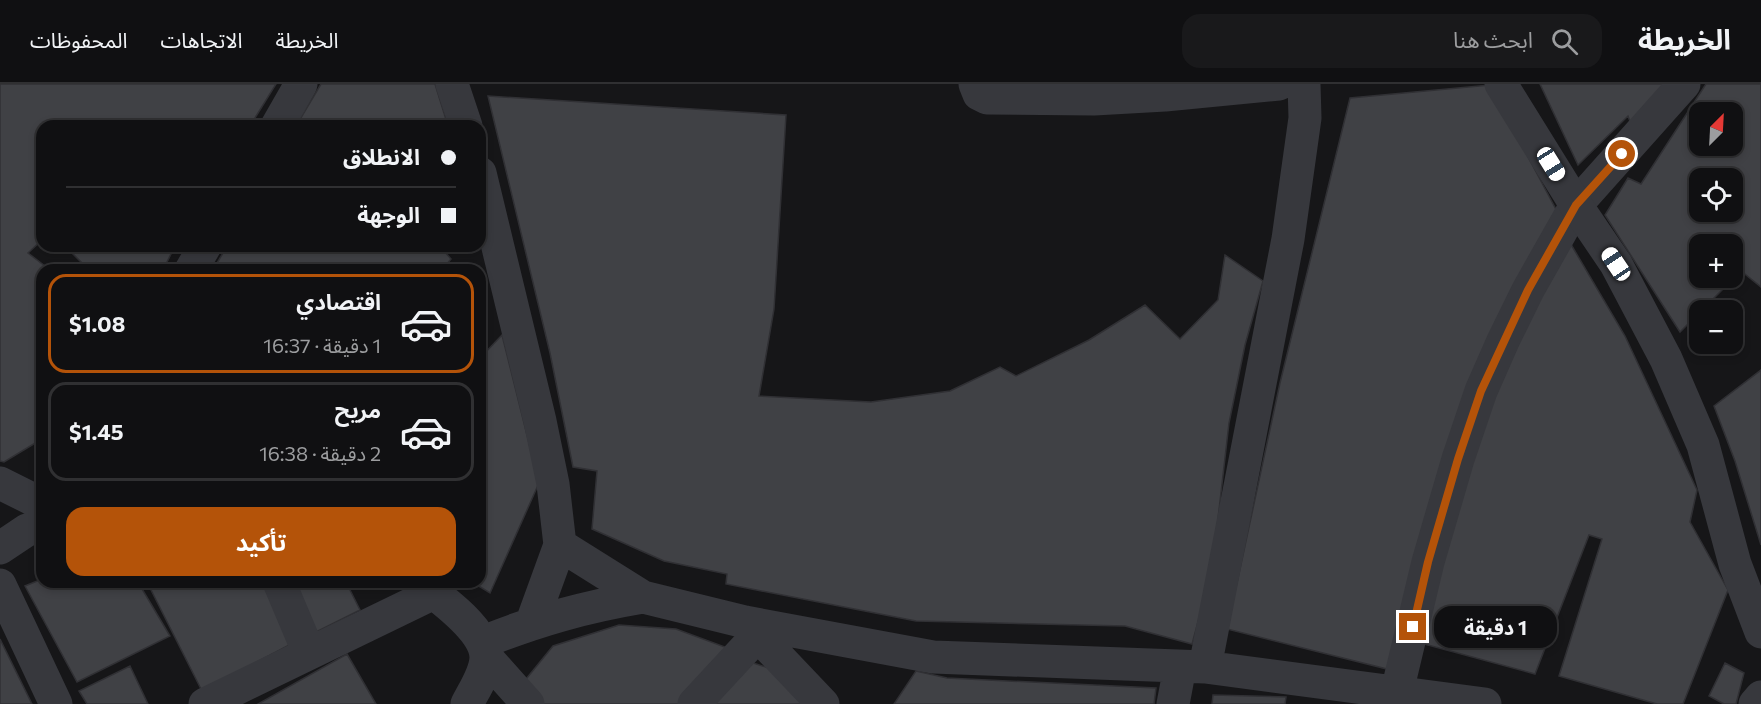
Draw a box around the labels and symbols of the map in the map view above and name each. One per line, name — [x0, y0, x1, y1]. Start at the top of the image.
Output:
north arrow — [1689, 102, 1743, 156]
route start — [1608, 140, 1635, 167]
car — [1534, 144, 1568, 184]
car — [1598, 244, 1634, 284]
callout: 1 دقيقة — [1434, 606, 1557, 648]
route end — [1399, 613, 1426, 640]

